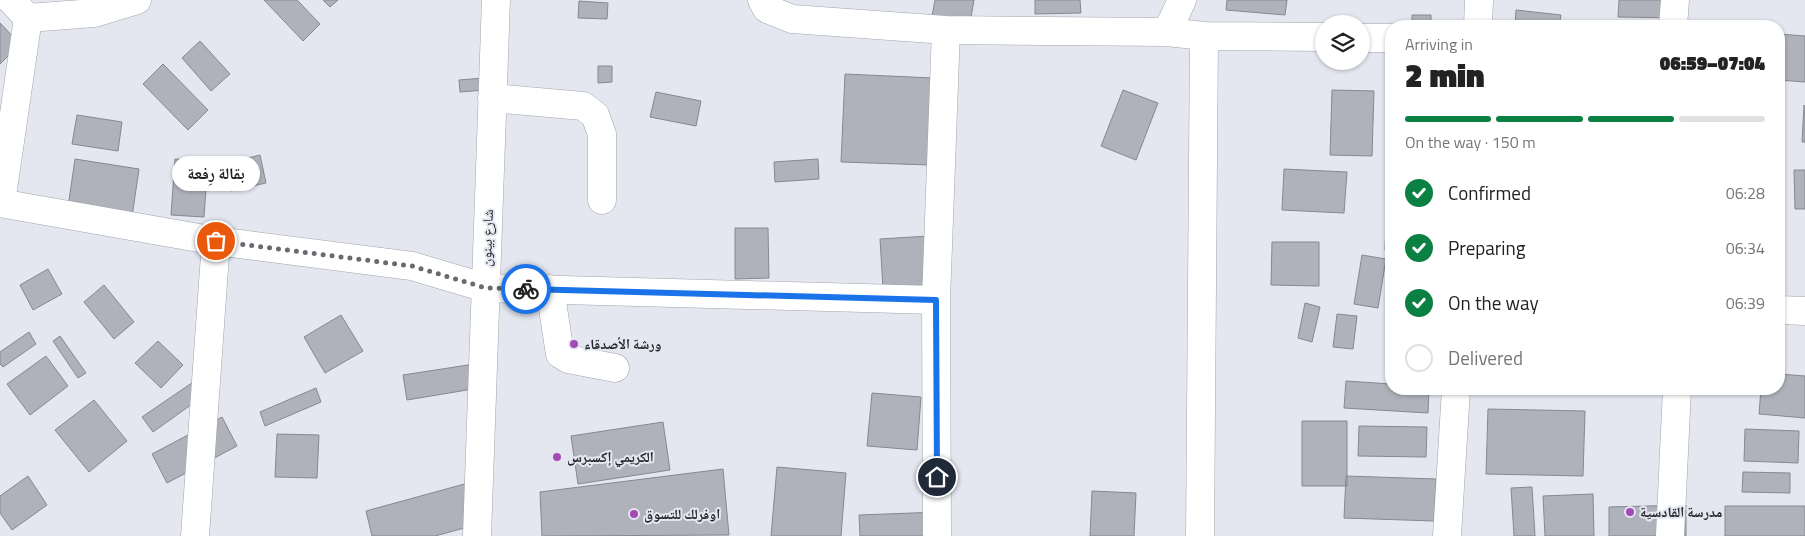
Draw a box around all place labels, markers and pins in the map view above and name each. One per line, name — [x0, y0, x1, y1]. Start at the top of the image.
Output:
callout: بقالة رِفعة — [172, 156, 260, 191]
pin — [195, 220, 237, 262]
place label: ورشة الأصدقاء — [584, 333, 662, 354]
marker: ورشة الأصدقاء — [568, 338, 580, 350]
place label: الكريمي إكسبرس — [567, 446, 654, 468]
marker: الكريمي إكسبرس — [551, 451, 563, 463]
pin — [916, 456, 958, 498]
place label: مدرسة القادسية — [1640, 501, 1722, 522]
place label: اوفرلك للتسوق — [644, 503, 720, 524]
marker: مدرسة القادسية — [1624, 506, 1636, 518]
marker: اوفرلك للتسوق — [628, 508, 640, 520]

